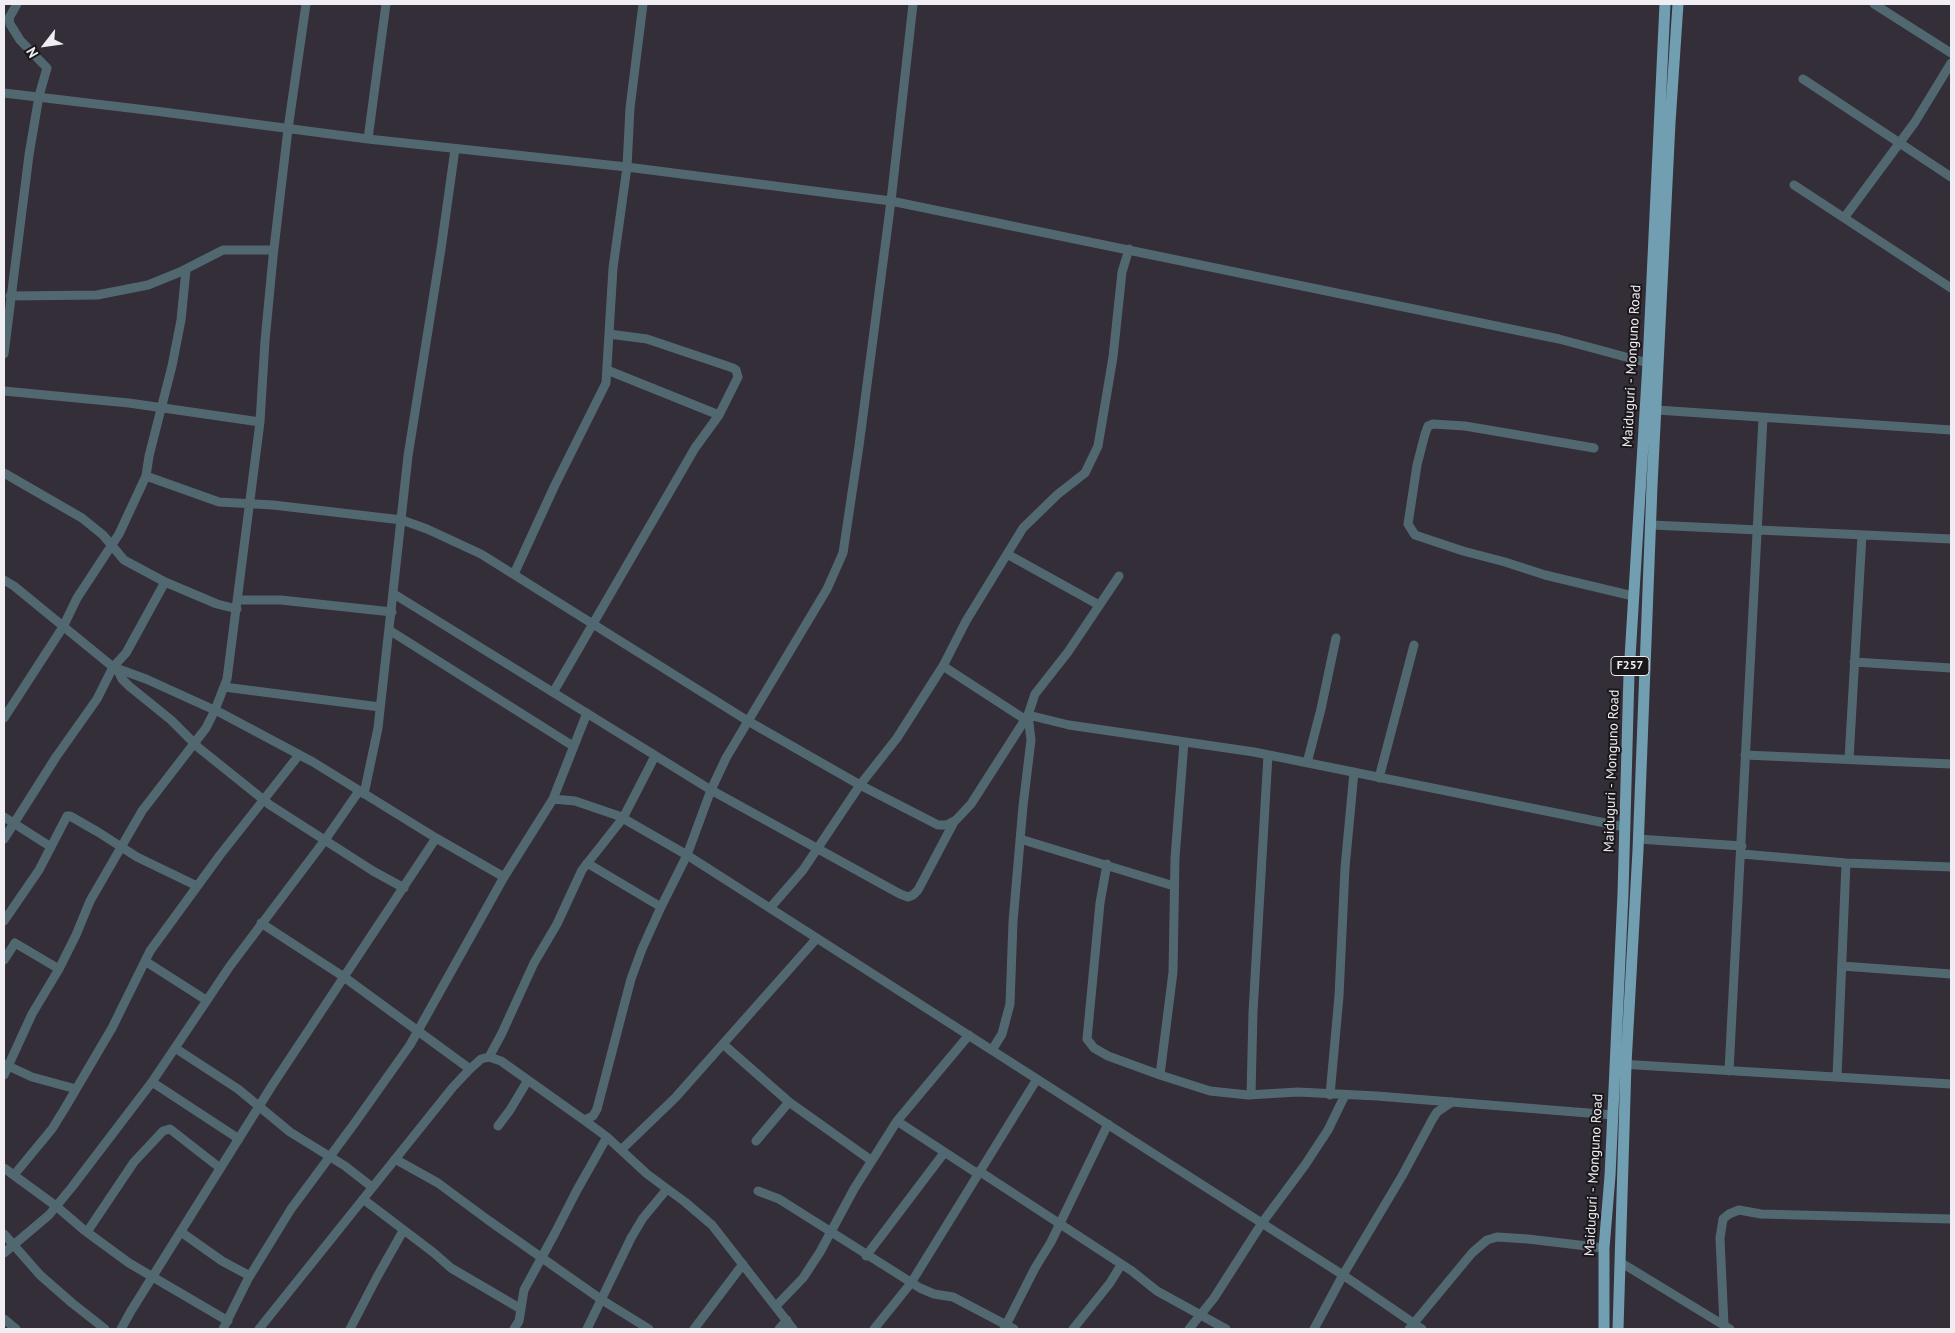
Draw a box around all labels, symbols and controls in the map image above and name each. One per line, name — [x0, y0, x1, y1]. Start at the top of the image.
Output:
north arrow — [20, 20, 70, 70]
text: N — [22, 44, 42, 61]
street label: Maiduguri - Monguno Road — [1619, 284, 1645, 448]
road number: F257 — [1611, 656, 1649, 676]
street label: Maiduguri - Monguno Road — [1601, 689, 1623, 853]
street label: Maiduguri - Monguno Road — [1581, 1093, 1607, 1257]

